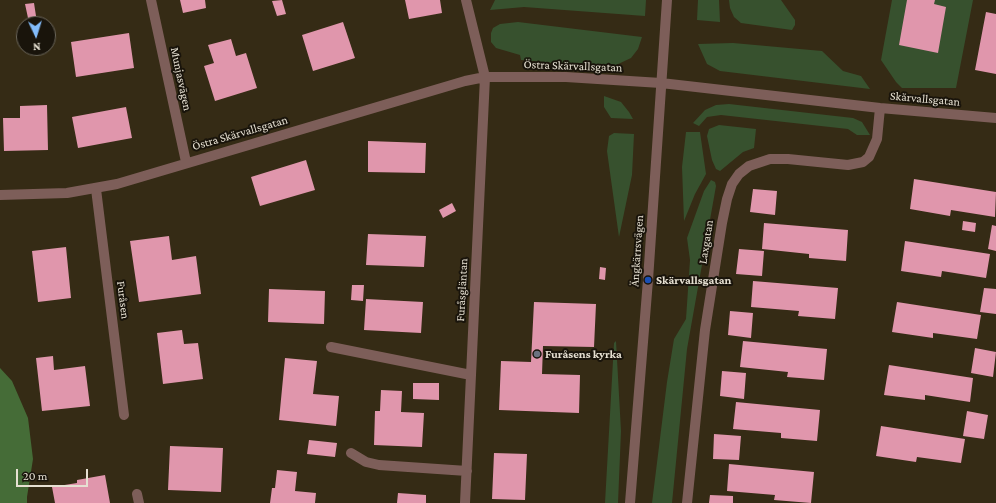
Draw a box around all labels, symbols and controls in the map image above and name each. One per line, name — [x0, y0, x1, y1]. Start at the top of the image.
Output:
north arrow — [16, 16, 56, 56]
text: N — [33, 41, 41, 53]
street label: Munjasvägen — [167, 46, 195, 112]
street label: Östra Skärvallsgatan — [523, 57, 623, 75]
street label: Skärvallsgatan — [889, 89, 961, 109]
street label: Östra Skärvallsgatan — [190, 112, 290, 154]
street label: Ängkärrsvägen — [627, 215, 647, 287]
street label: Laxgatan — [695, 219, 717, 265]
street label: Furåsgläntan — [453, 258, 471, 322]
place label: Skärvallsgatan — [656, 273, 731, 287]
marker: Skärvallsgatan — [643, 275, 653, 285]
street label: Furåsen — [114, 280, 132, 320]
place label: Furåsens kyrka — [545, 347, 622, 361]
marker: Furåsens kyrka — [532, 349, 542, 359]
scale bar — [18, 461, 90, 487]
text: 20 m — [23, 469, 47, 483]

